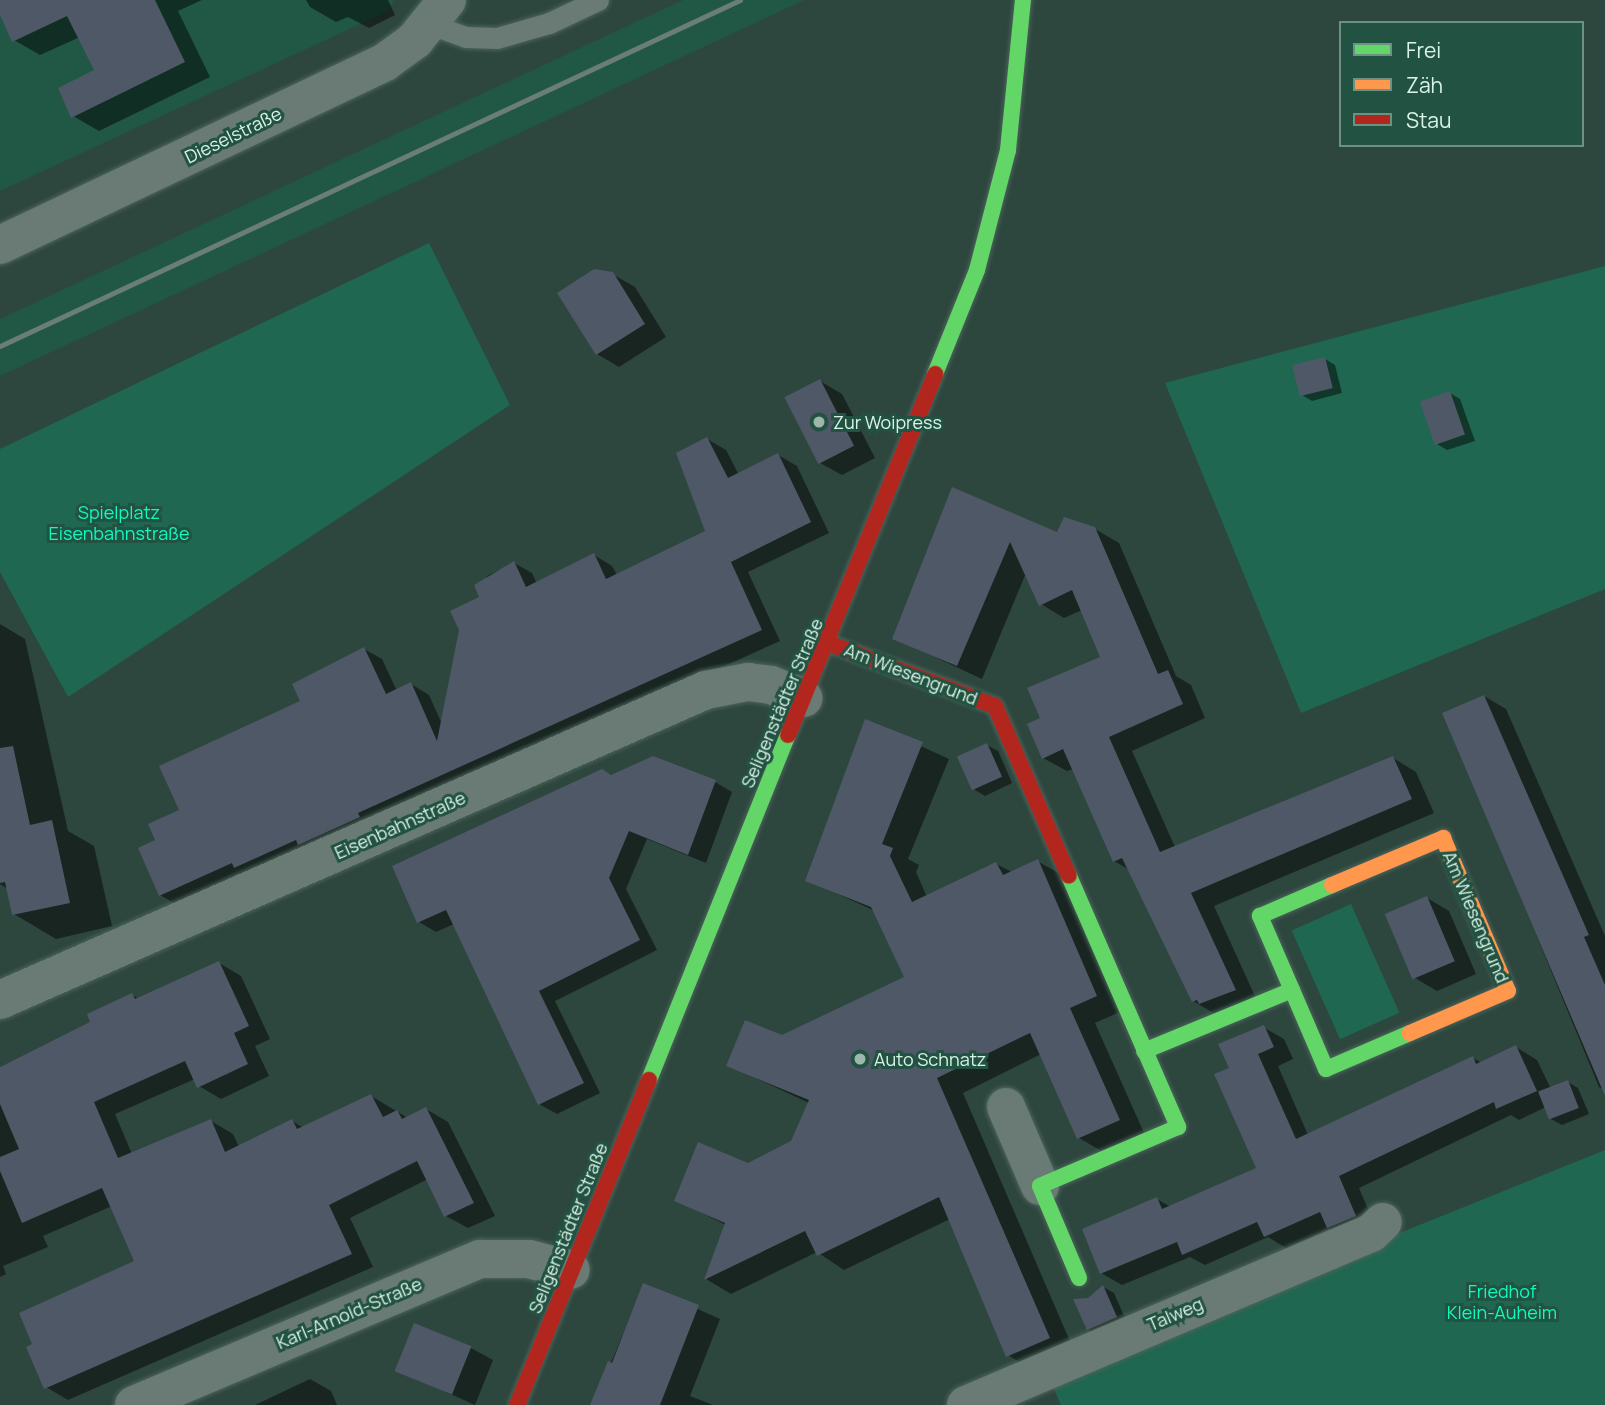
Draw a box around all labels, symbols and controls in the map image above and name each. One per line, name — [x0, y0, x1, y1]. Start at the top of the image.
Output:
legend — [1339, 21, 1584, 147]
text: Frei — [1406, 36, 1441, 64]
text: Zäh — [1406, 71, 1443, 99]
street label: Dieselstraße — [181, 102, 285, 168]
text: Stau — [1406, 106, 1452, 134]
place label: Zur Woipress — [833, 411, 942, 433]
marker: Zur Woipress — [811, 414, 827, 430]
park label: Spielplatz Eisenbahnstraße — [49, 502, 189, 544]
street label: Seligenstädter Straße — [736, 615, 828, 791]
street label: Am Wiesengrund — [841, 639, 981, 709]
street label: Eisenbahnstraße — [331, 786, 469, 864]
street label: Am Wiesengrund — [1439, 848, 1513, 986]
place label: Auto Schnatz — [874, 1048, 986, 1070]
marker: Auto Schnatz — [852, 1051, 868, 1067]
street label: Seligenstädter Straße — [524, 1140, 612, 1316]
street label: Karl-Arnold-Straße — [273, 1273, 425, 1353]
park label: Friedhof Klein-Auheim — [1447, 1281, 1557, 1324]
street label: Talweg — [1144, 1293, 1206, 1335]

